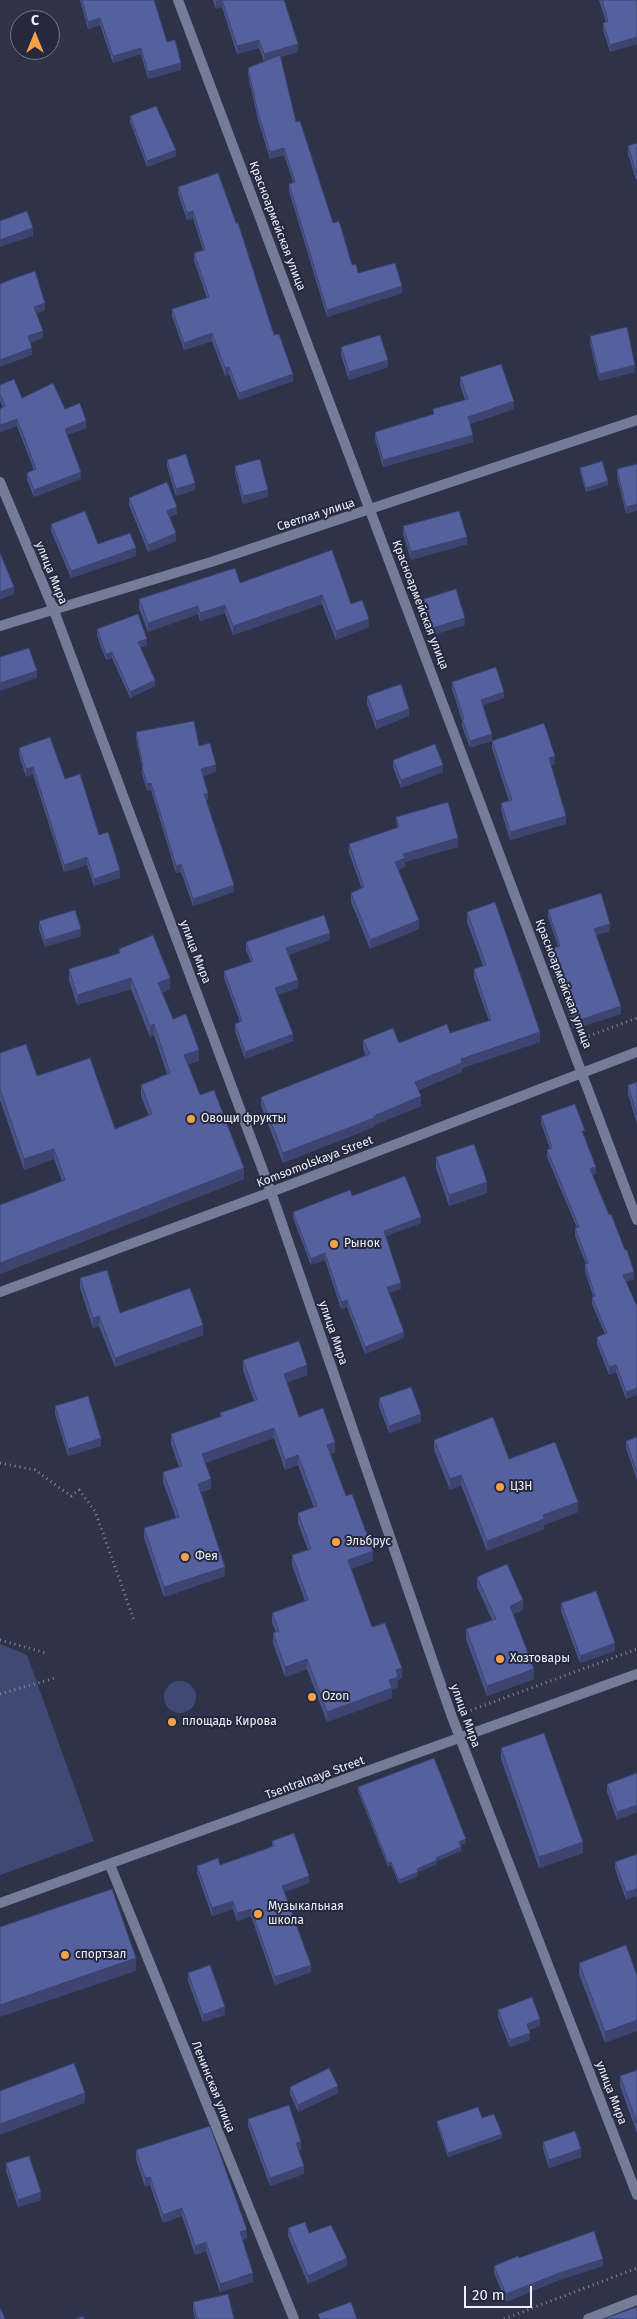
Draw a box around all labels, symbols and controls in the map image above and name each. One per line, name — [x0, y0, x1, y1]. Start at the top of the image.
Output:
north arrow — [10, 10, 60, 60]
text: С — [31, 12, 39, 29]
street label: Красноармейская улица — [246, 159, 308, 293]
street label: Светлая улица — [275, 496, 357, 534]
street label: Красноармейская улица — [389, 538, 451, 672]
street label: улица Мира — [32, 539, 70, 607]
street label: Красноармейская улица — [532, 917, 594, 1051]
street label: улица Мира — [176, 918, 214, 986]
place label: Овощи фрукты — [201, 1112, 286, 1126]
marker: Овощи фрукты — [185, 1113, 197, 1125]
street label: Komsomolskaya Street — [255, 1133, 375, 1191]
place label: Рынок — [344, 1237, 380, 1251]
marker: Рынок — [328, 1238, 340, 1250]
street label: улица Мира — [315, 1299, 351, 1367]
place label: ЦЗН — [510, 1480, 532, 1494]
marker: ЦЗН — [494, 1481, 506, 1493]
place label: Эльбрус — [346, 1535, 391, 1549]
marker: Эльбрус — [330, 1536, 342, 1548]
place label: Фея — [195, 1550, 218, 1564]
marker: Фея — [179, 1551, 191, 1563]
place label: Хозтовары — [510, 1652, 570, 1666]
marker: Хозтовары — [494, 1653, 506, 1665]
street label: улица Мира — [447, 1682, 483, 1750]
place label: Ozon — [322, 1690, 349, 1704]
marker: Ozon — [306, 1691, 318, 1703]
place label: площадь Кирова — [182, 1715, 277, 1729]
marker: площадь Кирова — [166, 1716, 178, 1728]
street label: Tsentralnaya Street — [263, 1753, 367, 1803]
place label: Музыкальная школа — [268, 1900, 344, 1928]
marker: Музыкальная школа — [252, 1908, 264, 1920]
place label: спортзал — [75, 1948, 126, 1962]
marker: спортзал — [59, 1949, 71, 1961]
street label: Ленинская улица — [188, 2039, 238, 2135]
street label: улица Мира — [592, 2059, 630, 2127]
scale bar — [467, 2276, 534, 2308]
text: 20 m — [472, 2286, 505, 2304]

